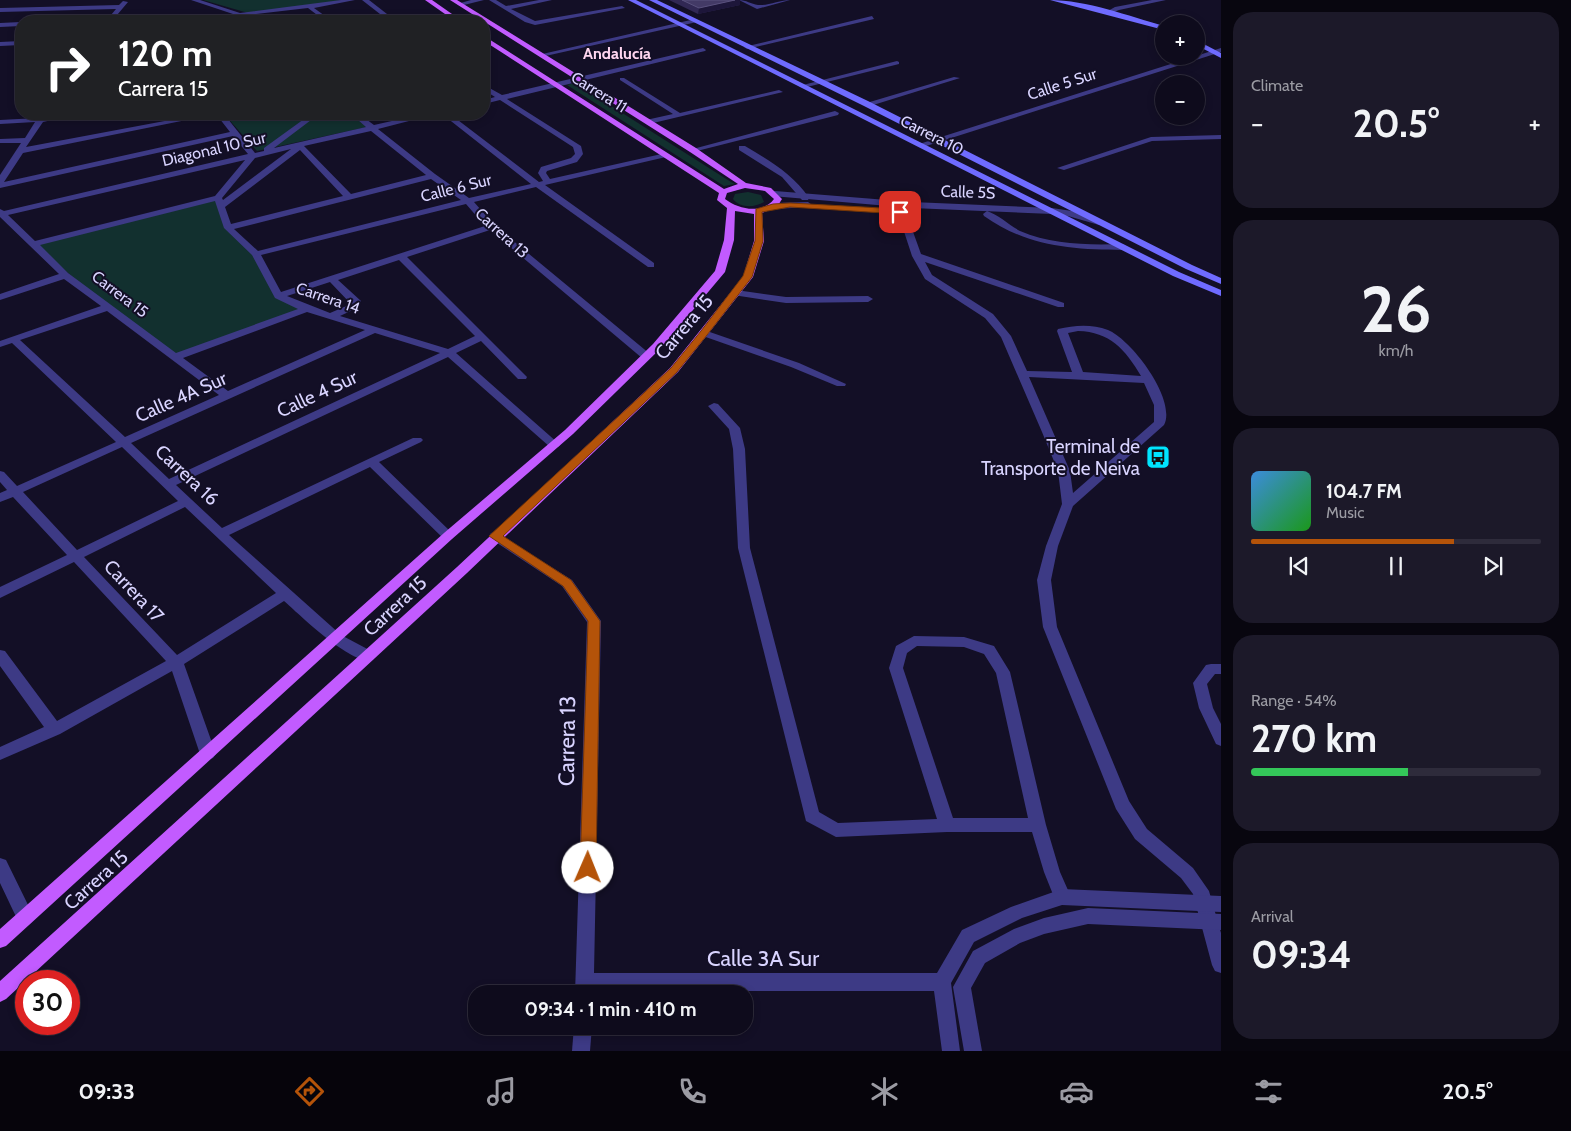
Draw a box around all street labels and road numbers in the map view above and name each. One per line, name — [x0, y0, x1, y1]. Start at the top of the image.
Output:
street label: Calle 5 Sur — [1025, 64, 1100, 104]
street label: Carrera 11 — [568, 67, 630, 117]
street label: Carrera 10 — [897, 111, 967, 159]
street label: Diagonal 10 Sur — [160, 128, 269, 170]
street label: Calle 6 Sur — [419, 170, 494, 206]
street label: Calle 5S — [940, 182, 996, 202]
street label: Carrera 13 — [471, 204, 533, 262]
street label: Carrera 15 — [88, 267, 152, 321]
street label: Carrera 14 — [294, 278, 362, 318]
street label: Carrera 15 — [650, 290, 718, 364]
street label: Calle 4 Sur — [273, 365, 361, 423]
street label: Calle 4A Sur — [132, 367, 230, 427]
street label: Carrera 16 — [150, 440, 224, 510]
street label: Carrera 17 — [99, 555, 169, 627]
street label: Carrera 15 — [359, 571, 431, 641]
street label: Carrera 13 — [553, 696, 581, 786]
street label: Carrera 15 — [59, 845, 133, 915]
street label: Calle 3A Sur — [707, 945, 819, 972]

